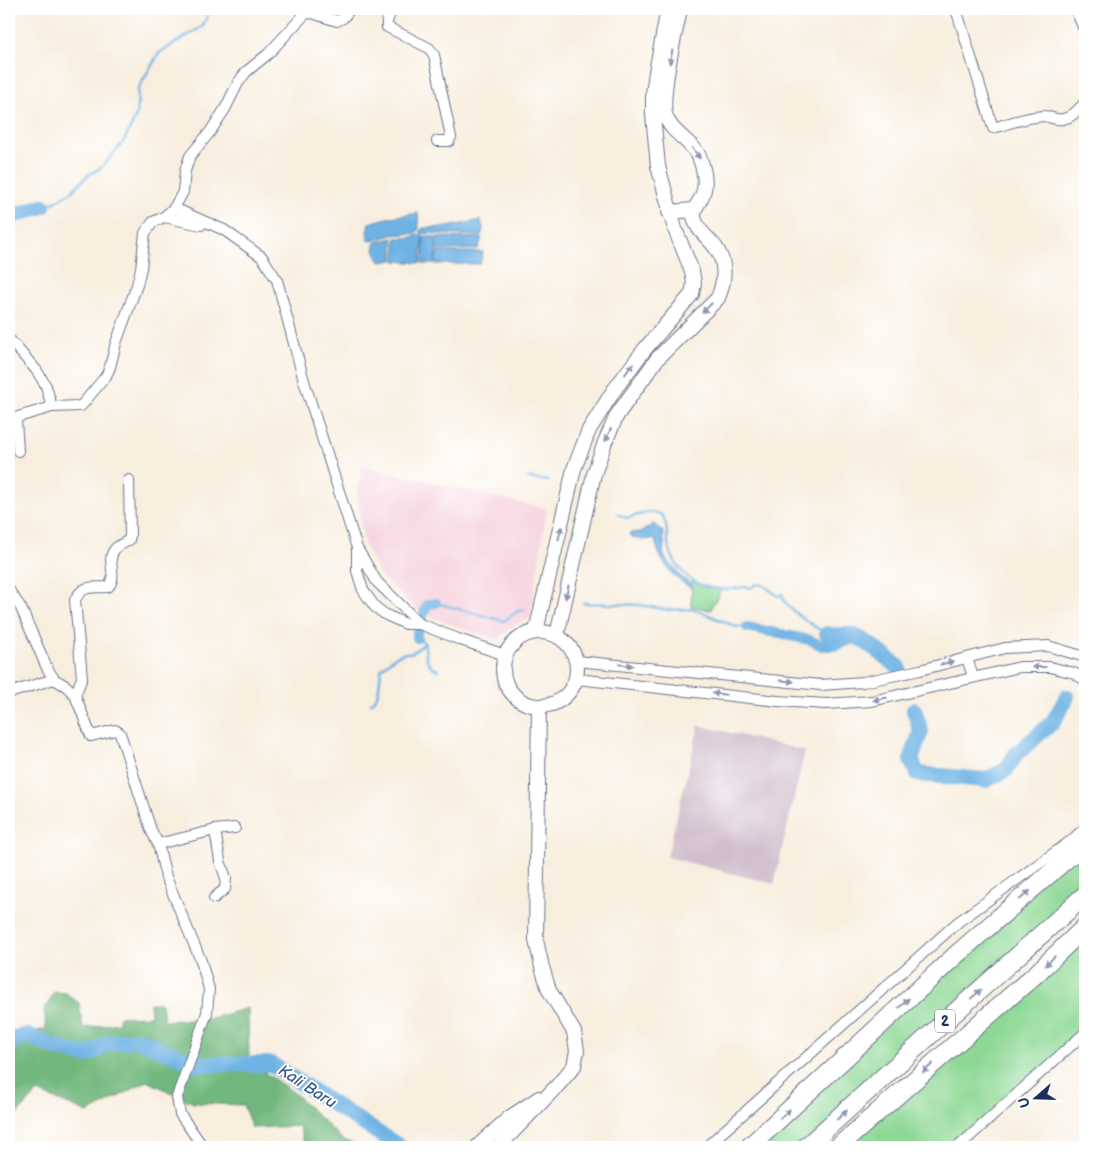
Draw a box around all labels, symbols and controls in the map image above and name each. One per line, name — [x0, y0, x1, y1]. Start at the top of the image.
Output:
one-way arrow — [667, 49, 675, 65]
one-way arrow — [690, 146, 701, 159]
one-way arrow — [702, 302, 714, 314]
one-way arrow — [624, 363, 635, 376]
one-way arrow — [604, 428, 612, 442]
one-way arrow — [556, 525, 564, 540]
one-way arrow — [563, 585, 571, 600]
one-way arrow — [940, 659, 955, 667]
one-way arrow — [618, 662, 634, 670]
one-way arrow — [1031, 663, 1047, 671]
one-way arrow — [780, 677, 796, 685]
one-way arrow — [710, 690, 726, 698]
one-way arrow — [873, 695, 888, 703]
one-way arrow — [1019, 890, 1031, 901]
one-way arrow — [1044, 955, 1056, 967]
one-way arrow — [969, 988, 981, 1000]
one-way arrow — [898, 997, 910, 1009]
road number: 2 — [935, 1009, 955, 1032]
water label: Kali Baru — [274, 1061, 340, 1113]
one-way arrow — [922, 1062, 934, 1073]
north arrow — [1012, 1074, 1062, 1124]
text: U — [1015, 1095, 1034, 1110]
one-way arrow — [779, 1108, 791, 1120]
one-way arrow — [835, 1109, 848, 1120]

